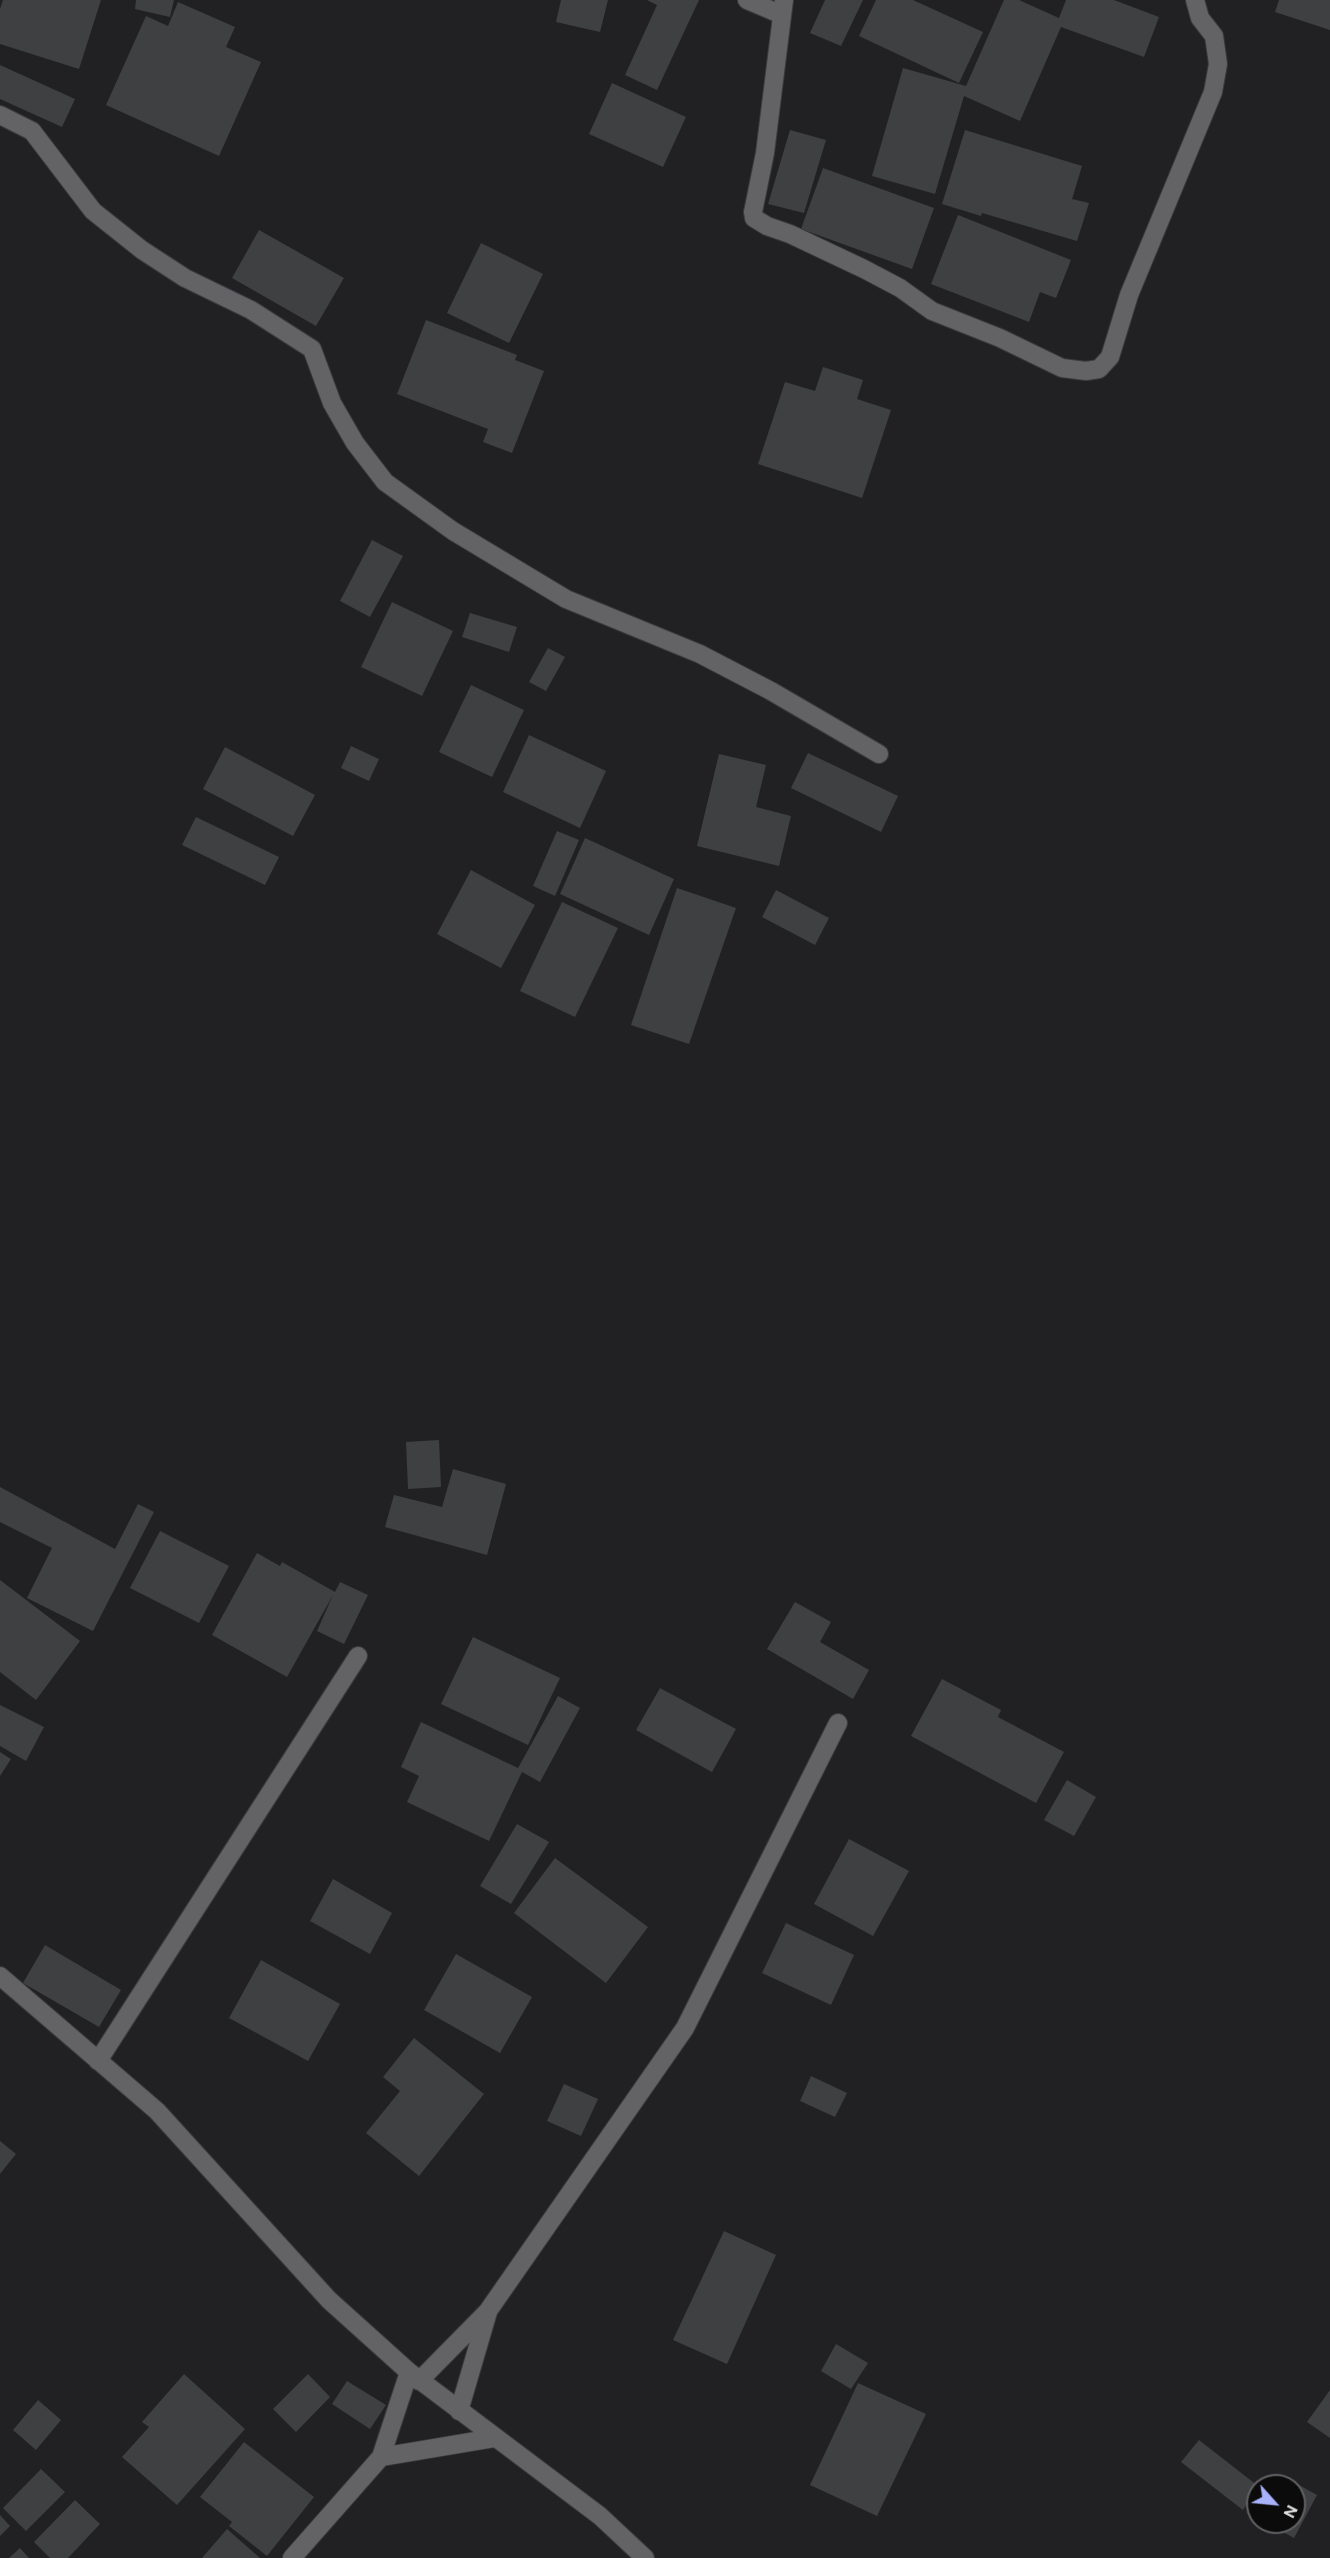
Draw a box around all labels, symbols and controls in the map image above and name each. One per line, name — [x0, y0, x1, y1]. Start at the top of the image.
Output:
north arrow — [1246, 2474, 1306, 2534]
text: N — [1279, 2502, 1303, 2521]

